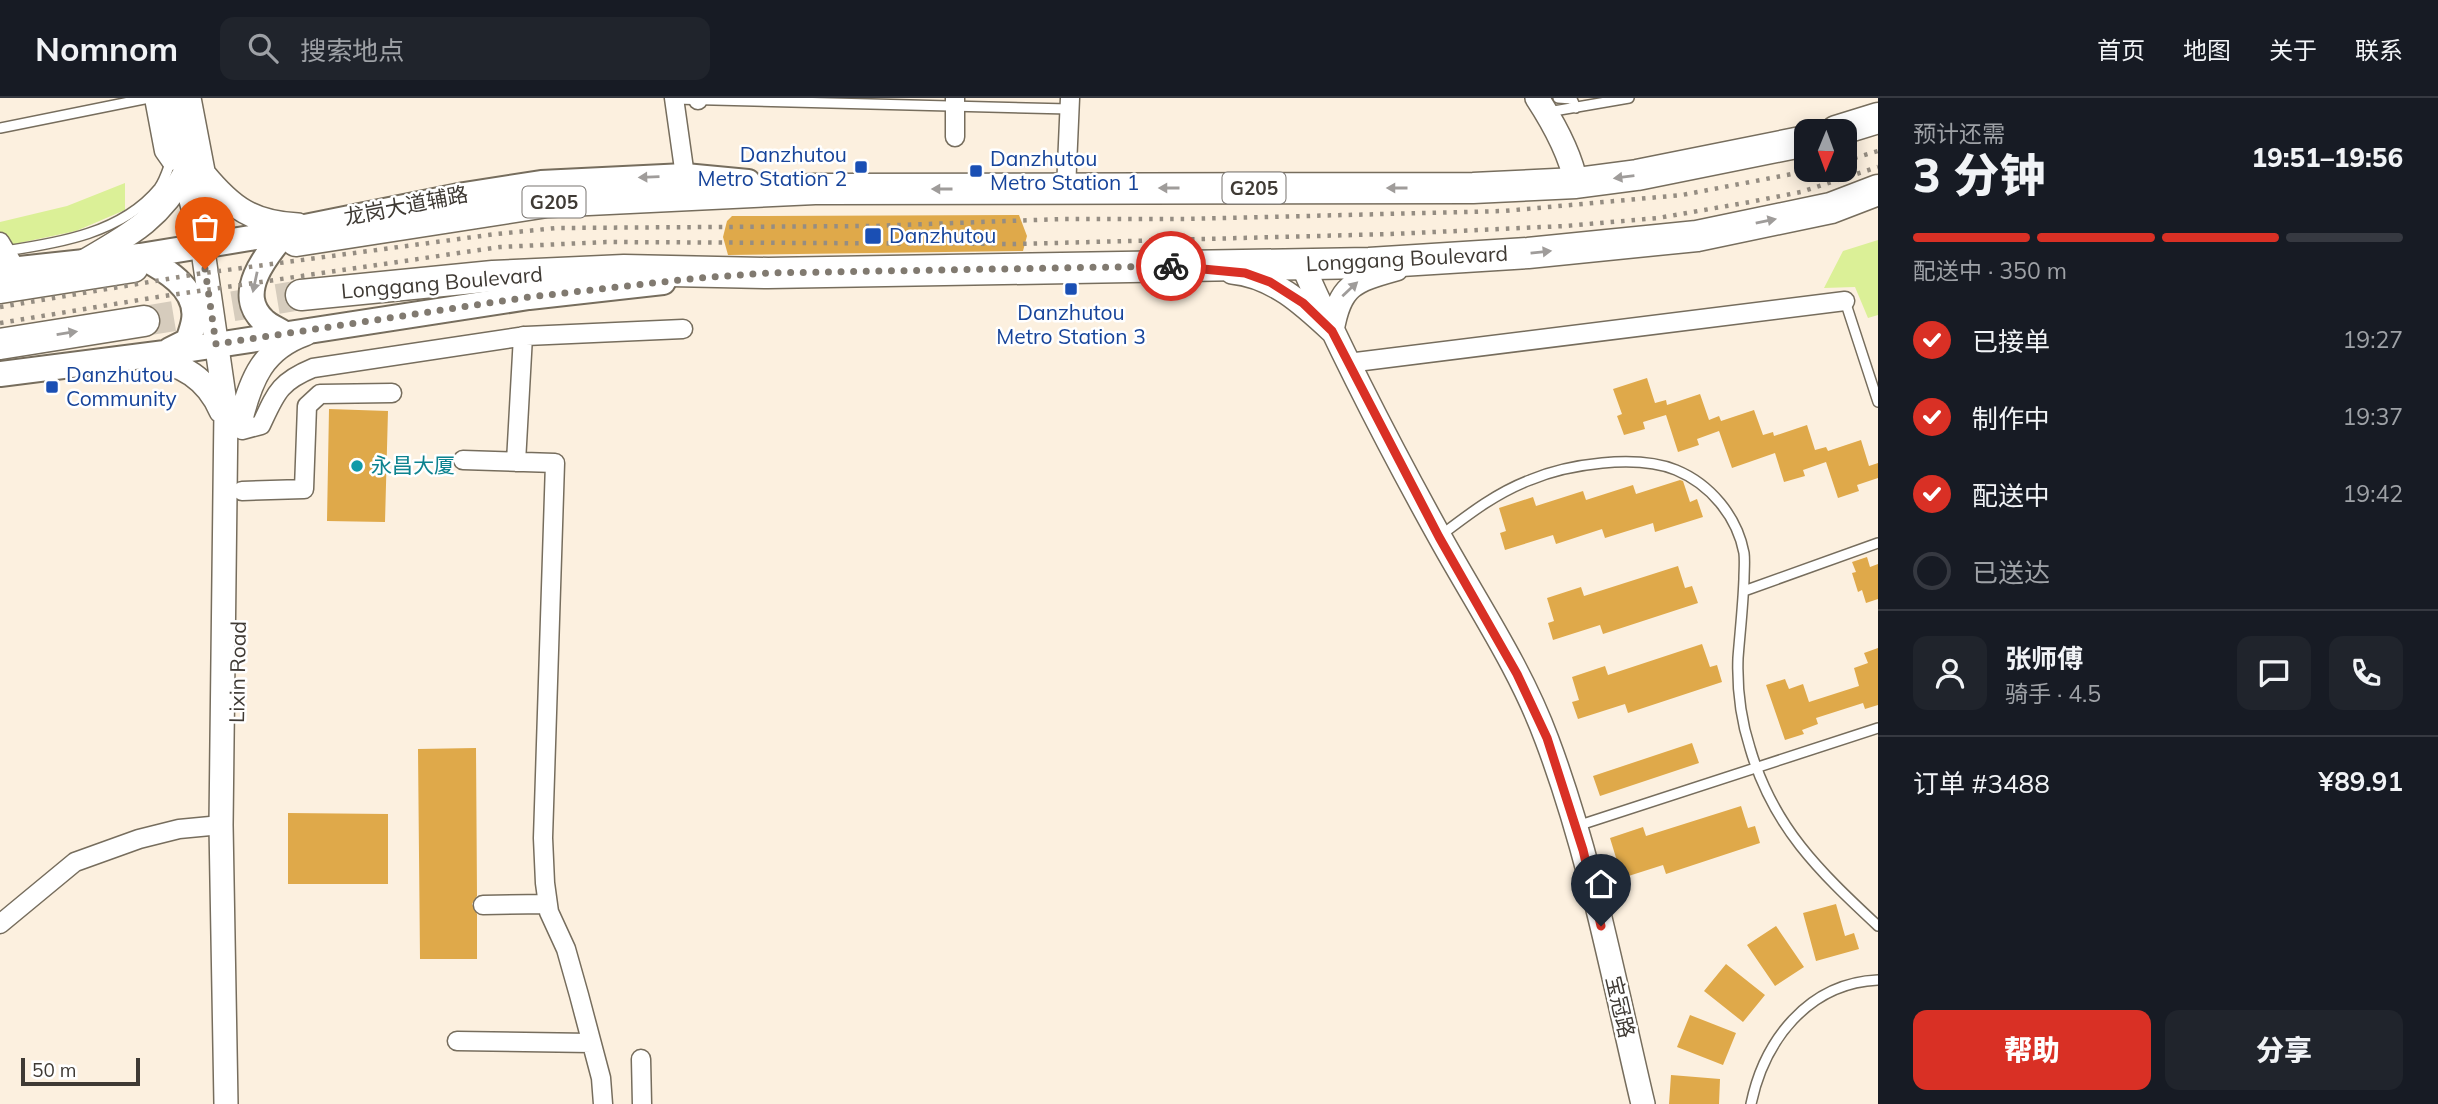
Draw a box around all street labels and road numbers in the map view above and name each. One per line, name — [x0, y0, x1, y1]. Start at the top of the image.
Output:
road number: G205 — [1222, 172, 1286, 204]
street label: 龙岗大道辅路 — [341, 180, 470, 230]
road number: G205 — [522, 186, 586, 218]
street label: Longgang Boulevard — [1305, 240, 1509, 276]
street label: Longgang Boulevard — [340, 260, 544, 304]
street label: Lixin Road — [223, 621, 251, 723]
street label: 宝冠路 — [1601, 973, 1641, 1040]

